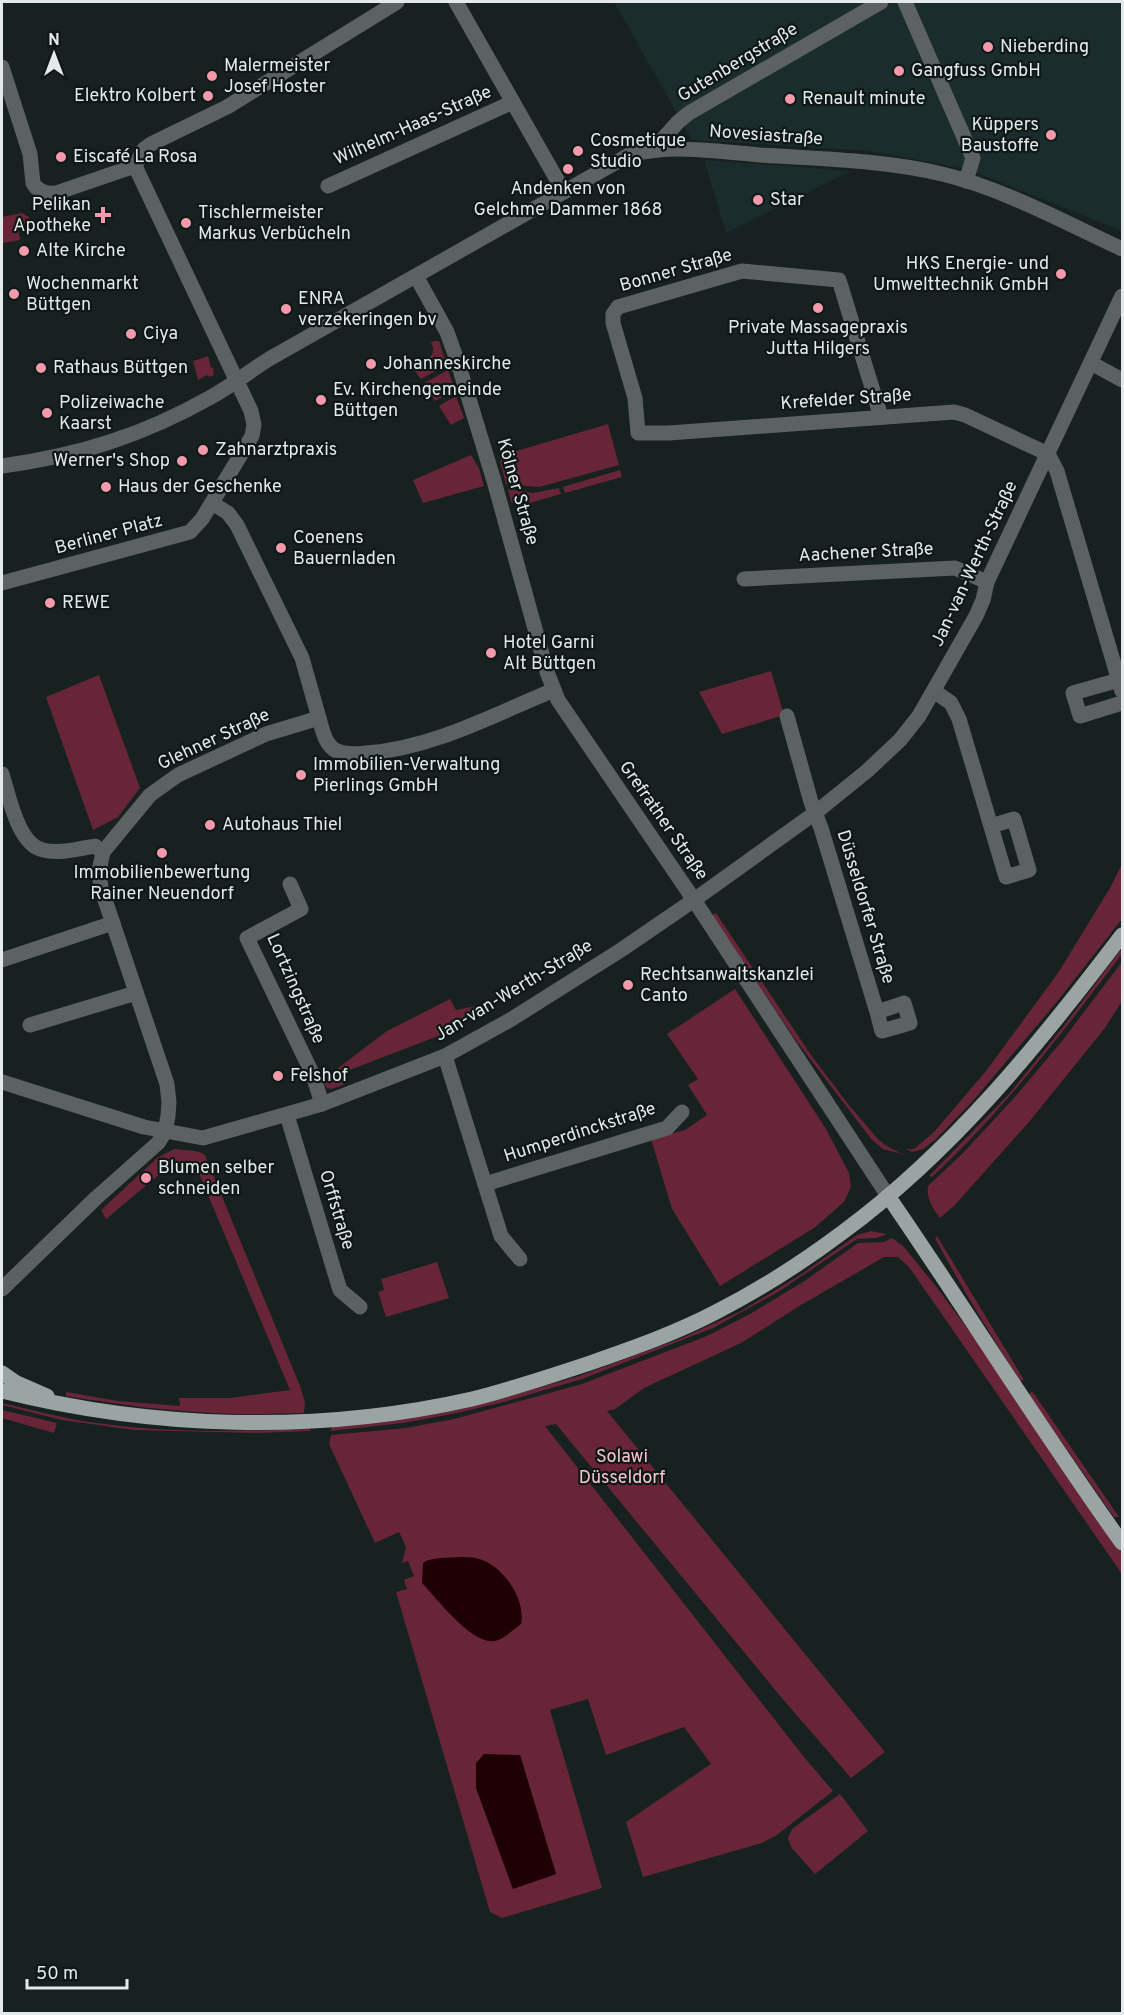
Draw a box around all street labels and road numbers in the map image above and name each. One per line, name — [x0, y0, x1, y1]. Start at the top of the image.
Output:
street label: Gutenbergstraße — [674, 18, 802, 108]
street label: Wilhelm-Haas-Straße — [331, 81, 495, 171]
street label: Novesiastraße — [708, 121, 824, 151]
street label: Bonner Straße — [617, 244, 735, 298]
street label: Krefelder Straße — [780, 384, 912, 416]
street label: Kölner Straße — [491, 436, 543, 548]
street label: Jan-van-Werth-Straße — [926, 477, 1024, 651]
street label: Berliner Platz — [53, 510, 165, 560]
street label: Aachener Straße — [798, 538, 934, 568]
street label: Glehner Straße — [154, 704, 274, 776]
street label: Grefrather Straße — [613, 757, 713, 885]
street label: Düsseldorfer Straße — [831, 827, 899, 987]
street label: Lortzingstraße — [260, 930, 330, 1048]
street label: Jan-van-Werth-Straße — [431, 935, 597, 1047]
street label: Humperdinckstraße — [501, 1098, 659, 1168]
street label: Orffstraße — [313, 1167, 359, 1253]

